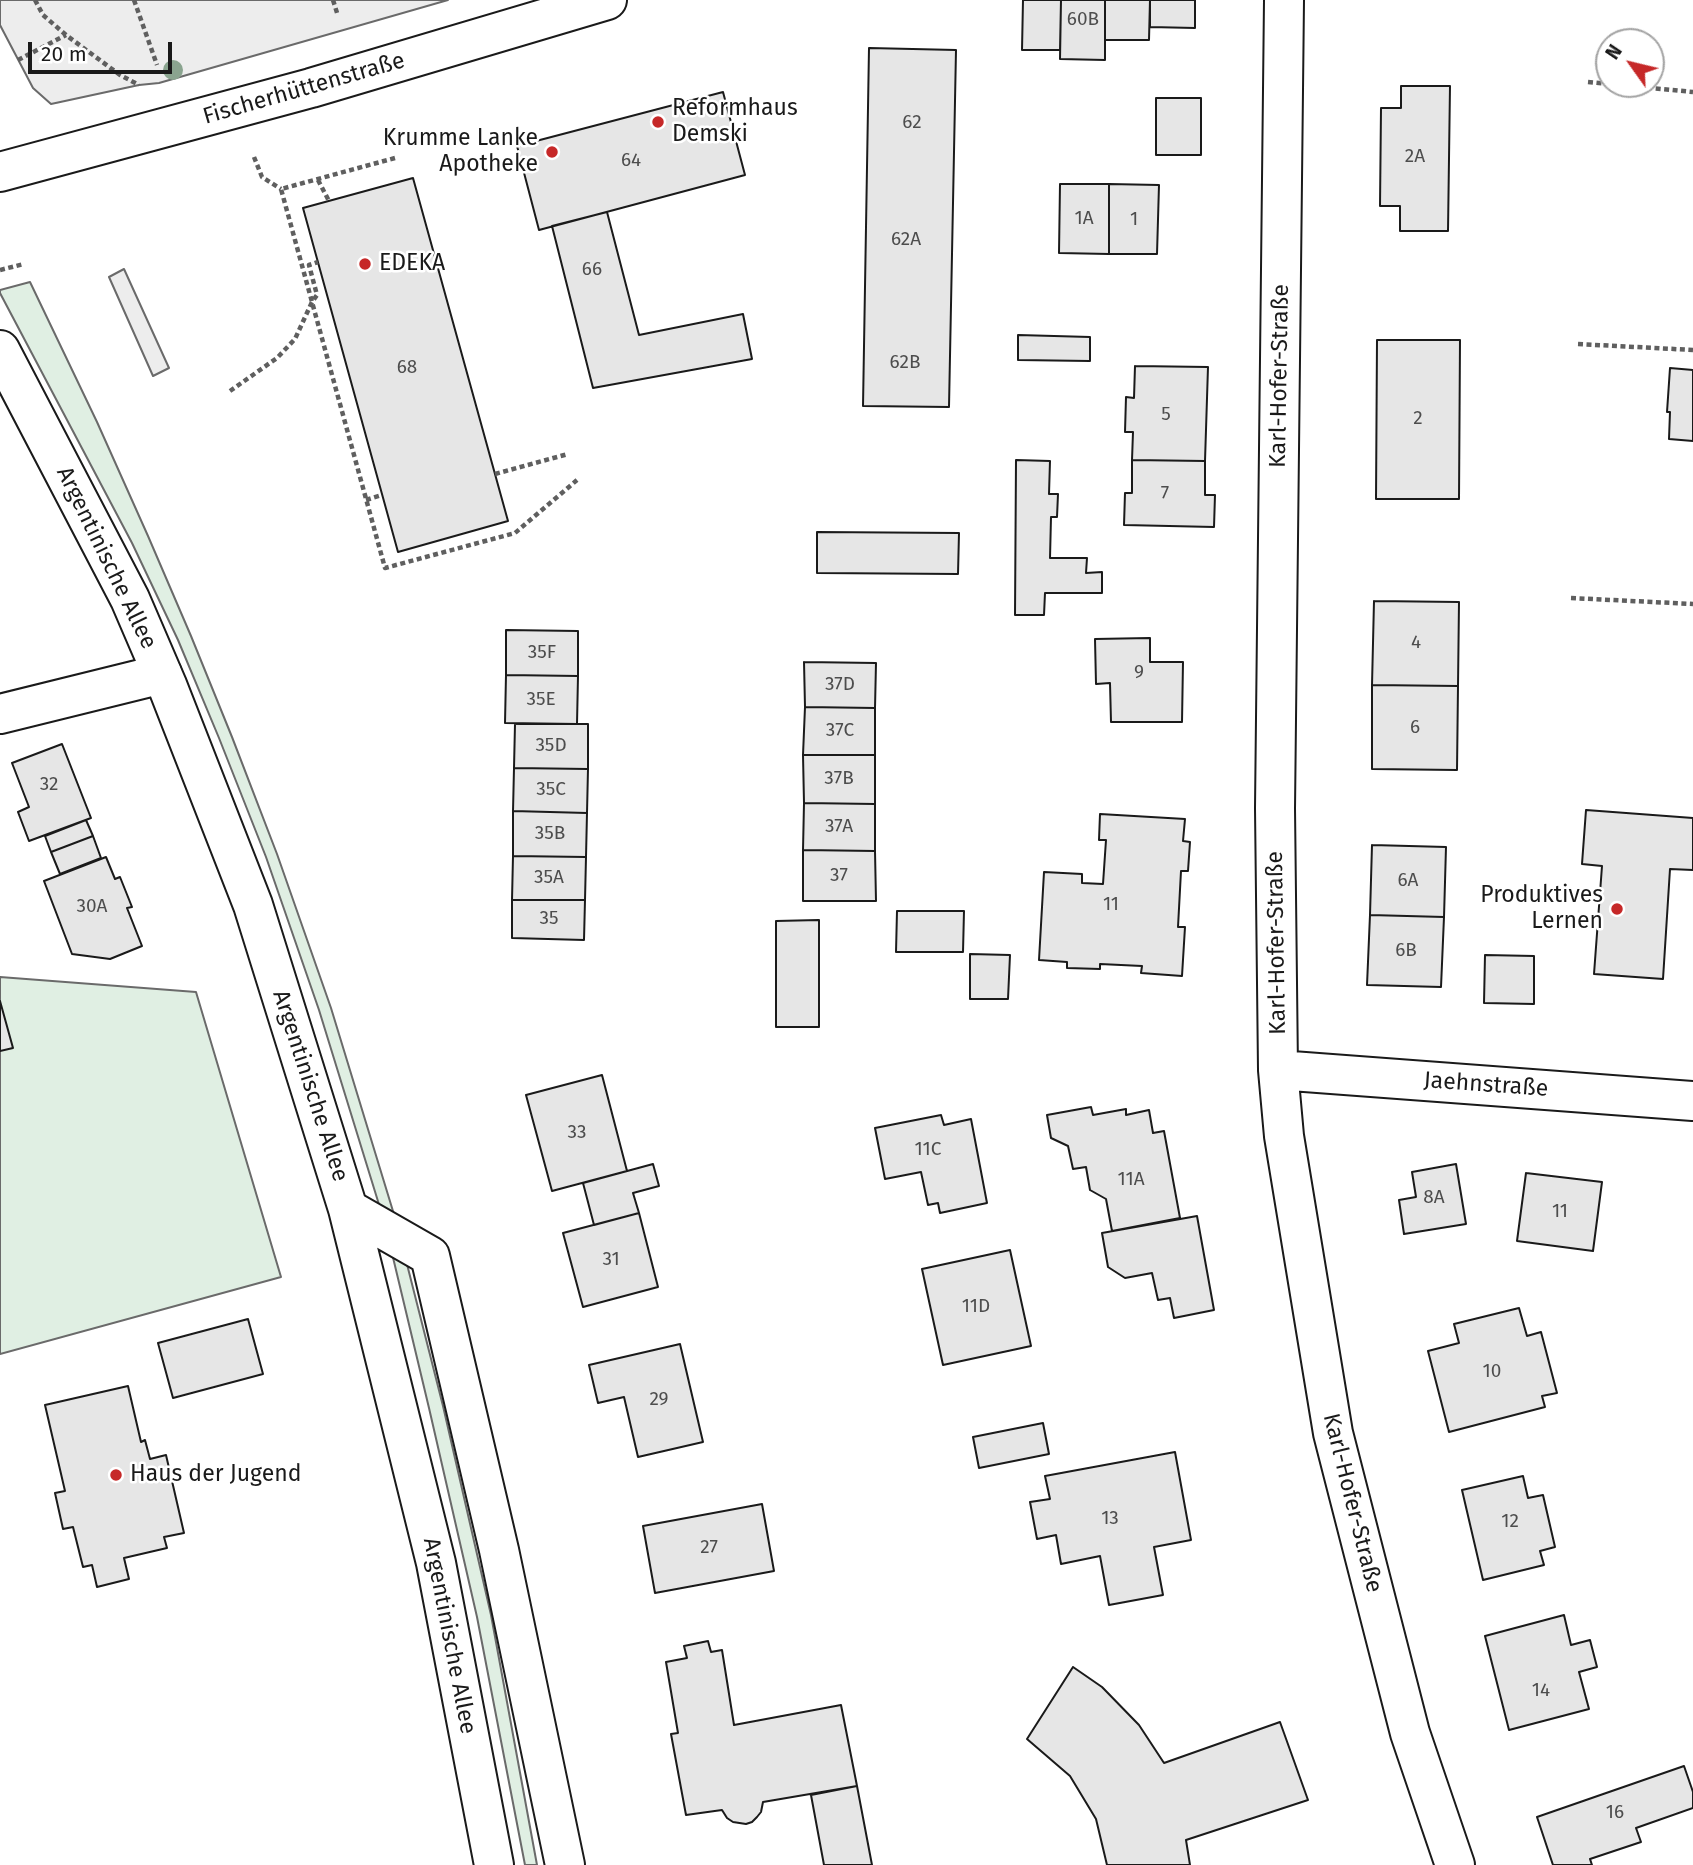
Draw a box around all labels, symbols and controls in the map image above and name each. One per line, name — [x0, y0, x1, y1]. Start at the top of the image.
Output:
house number: 60B — [1067, 9, 1099, 31]
scale bar — [32, 28, 175, 72]
north arrow — [1595, 28, 1665, 98]
text: N — [1601, 40, 1627, 64]
text: 20 m — [41, 41, 87, 67]
street label: Fischerhüttenstraße — [200, 47, 408, 131]
place label: Reformhaus Demski — [672, 95, 798, 149]
house number: 62 — [902, 112, 922, 134]
marker: Reformhaus Demski — [650, 114, 666, 130]
place label: Krumme Lanke Apotheke — [383, 125, 538, 179]
marker: Krumme Lanke Apotheke — [544, 144, 560, 160]
house number: 2A — [1405, 146, 1425, 168]
house number: 64 — [621, 150, 641, 172]
house number: 1A — [1074, 208, 1094, 230]
house number: 1 — [1130, 209, 1138, 231]
house number: 62A — [891, 229, 921, 251]
place label: EDEKA — [379, 250, 445, 278]
marker: EDEKA — [357, 256, 373, 272]
house number: 66 — [582, 259, 602, 281]
street label: Karl-Hofer-Straße — [1265, 284, 1295, 468]
house number: 62B — [890, 352, 920, 374]
house number: 68 — [397, 357, 417, 379]
house number: 5 — [1161, 404, 1171, 426]
house number: 2 — [1413, 408, 1423, 430]
street label: Argentinische Allee — [50, 462, 162, 654]
house number: 7 — [1161, 483, 1169, 505]
house number: 4 — [1411, 632, 1421, 654]
house number: 35F — [528, 642, 556, 664]
house number: 9 — [1134, 662, 1144, 684]
house number: 37D — [825, 674, 855, 696]
house number: 35E — [526, 689, 556, 711]
house number: 6 — [1410, 717, 1420, 739]
house number: 37C — [826, 720, 854, 742]
house number: 35D — [535, 735, 567, 757]
house number: 37B — [824, 768, 854, 790]
house number: 32 — [40, 774, 58, 796]
house number: 35C — [536, 779, 566, 801]
house number: 37A — [825, 816, 853, 838]
house number: 35B — [535, 823, 565, 845]
street label: Karl-Hofer-Straße — [1262, 851, 1292, 1035]
house number: 37 — [830, 865, 848, 887]
house number: 35A — [534, 867, 564, 889]
house number: 6A — [1397, 870, 1419, 892]
place label: Produktives Lernen — [1480, 882, 1603, 936]
house number: 11 — [1103, 894, 1119, 916]
house number: 30A — [77, 896, 107, 918]
marker: Produktives Lernen — [1609, 901, 1625, 917]
house number: 35 — [540, 908, 558, 930]
house number: 6B — [1395, 940, 1417, 962]
street label: Argentinische Allee — [266, 987, 354, 1185]
street label: Jaehnstraße — [1423, 1067, 1549, 1103]
house number: 33 — [568, 1122, 586, 1144]
house number: 11C — [915, 1139, 941, 1161]
house number: 11A — [1117, 1169, 1145, 1191]
house number: 8A — [1423, 1187, 1445, 1209]
house number: 11 — [1552, 1201, 1568, 1223]
house number: 31 — [602, 1249, 620, 1271]
house number: 11D — [962, 1296, 990, 1318]
house number: 10 — [1483, 1361, 1501, 1383]
house number: 29 — [649, 1389, 669, 1411]
street label: Karl-Hofer-Straße — [1316, 1411, 1388, 1595]
place label: Haus der Jugend — [130, 1461, 301, 1489]
marker: Haus der Jugend — [108, 1467, 124, 1483]
house number: 13 — [1101, 1508, 1119, 1530]
house number: 12 — [1501, 1511, 1519, 1533]
street label: Argentinische Allee — [416, 1535, 482, 1737]
house number: 27 — [700, 1537, 718, 1559]
house number: 14 — [1532, 1680, 1550, 1702]
house number: 16 — [1606, 1802, 1624, 1824]

